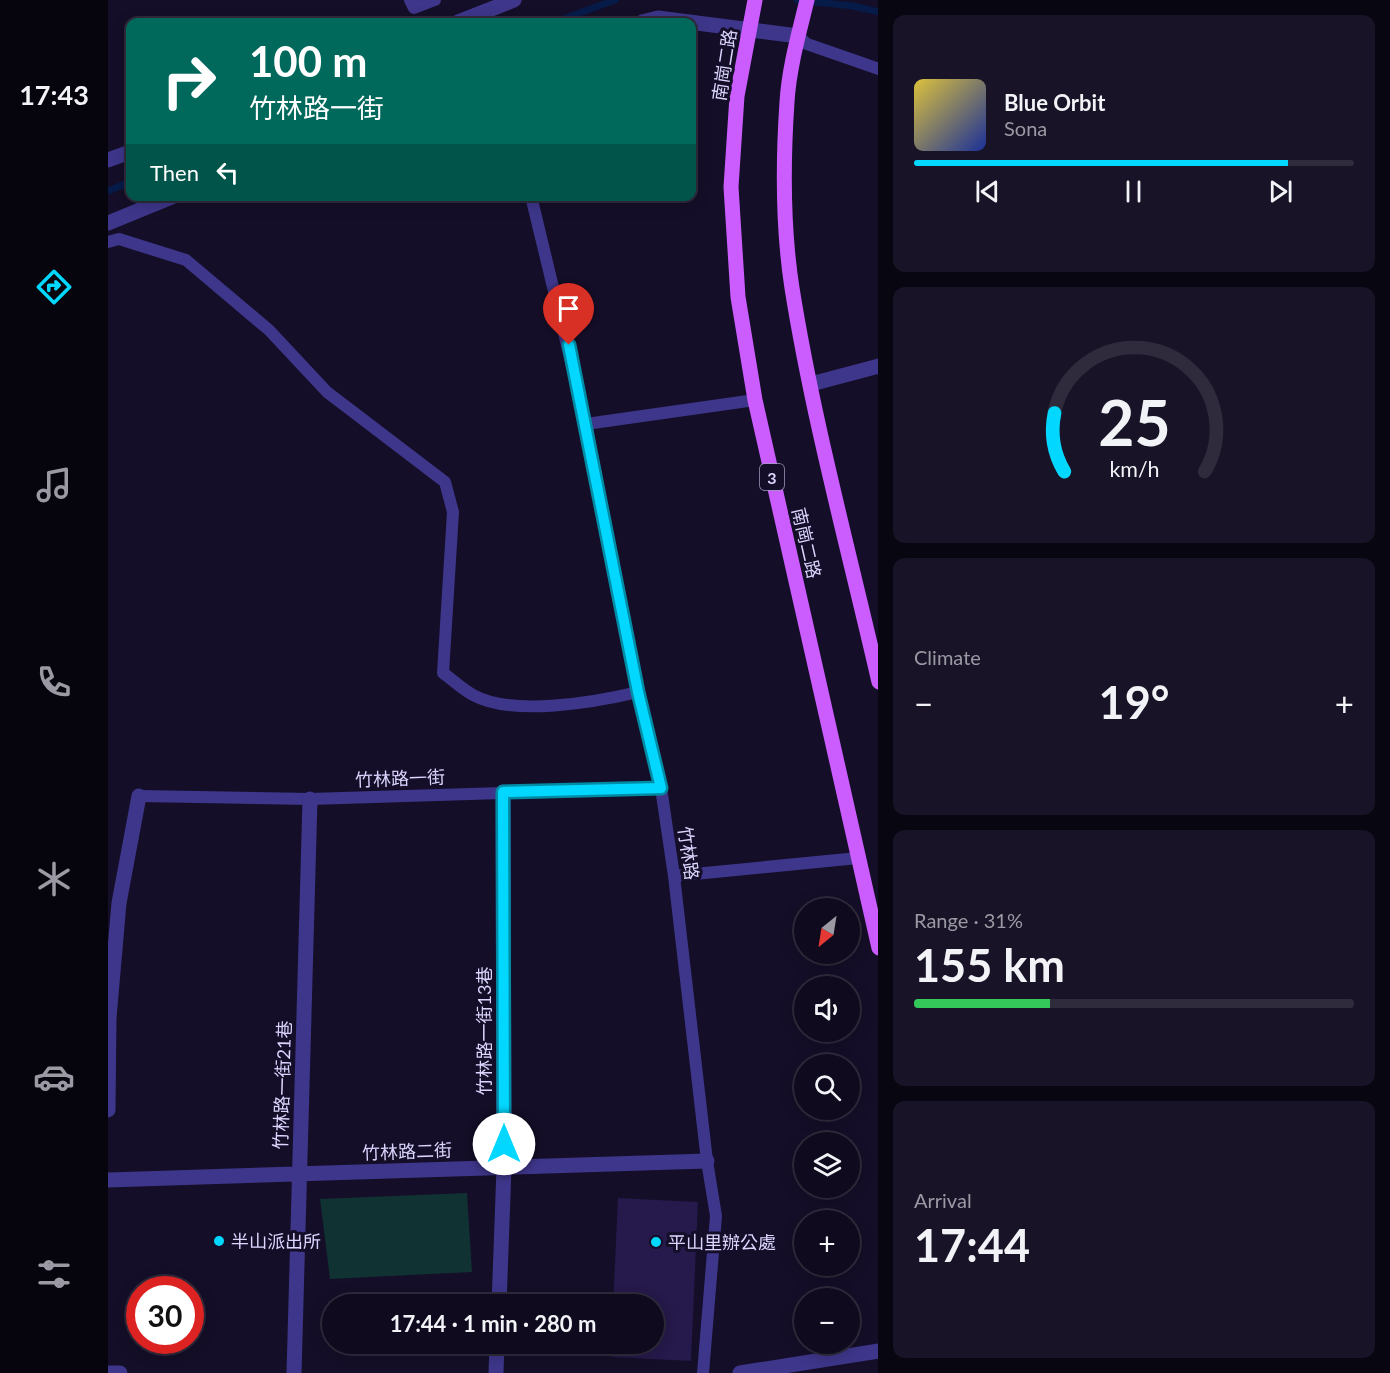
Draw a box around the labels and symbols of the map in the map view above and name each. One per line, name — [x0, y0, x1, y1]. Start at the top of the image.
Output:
street label: 南崗二路 — [708, 28, 740, 102]
pin — [543, 283, 594, 345]
road number: 3 — [760, 464, 784, 490]
street label: 南崗二路 — [788, 505, 826, 581]
street label: 竹林路一街 — [355, 765, 445, 791]
street label: 竹林路 — [674, 825, 704, 881]
north arrow — [794, 898, 860, 964]
street label: 竹林路一街13巷 — [473, 967, 495, 1095]
street label: 竹林路一街21巷 — [269, 1020, 295, 1150]
position arrow — [472, 1112, 536, 1176]
street label: 竹林路二街 — [362, 1138, 452, 1164]
place label: 半山派出所 — [231, 1230, 321, 1252]
place label: 平山里辦公處 — [668, 1231, 776, 1253]
marker: 半山派出所 — [212, 1234, 226, 1248]
marker: 平山里辦公處 — [649, 1235, 663, 1249]
speed limit sign: 30 — [126, 1276, 204, 1354]

